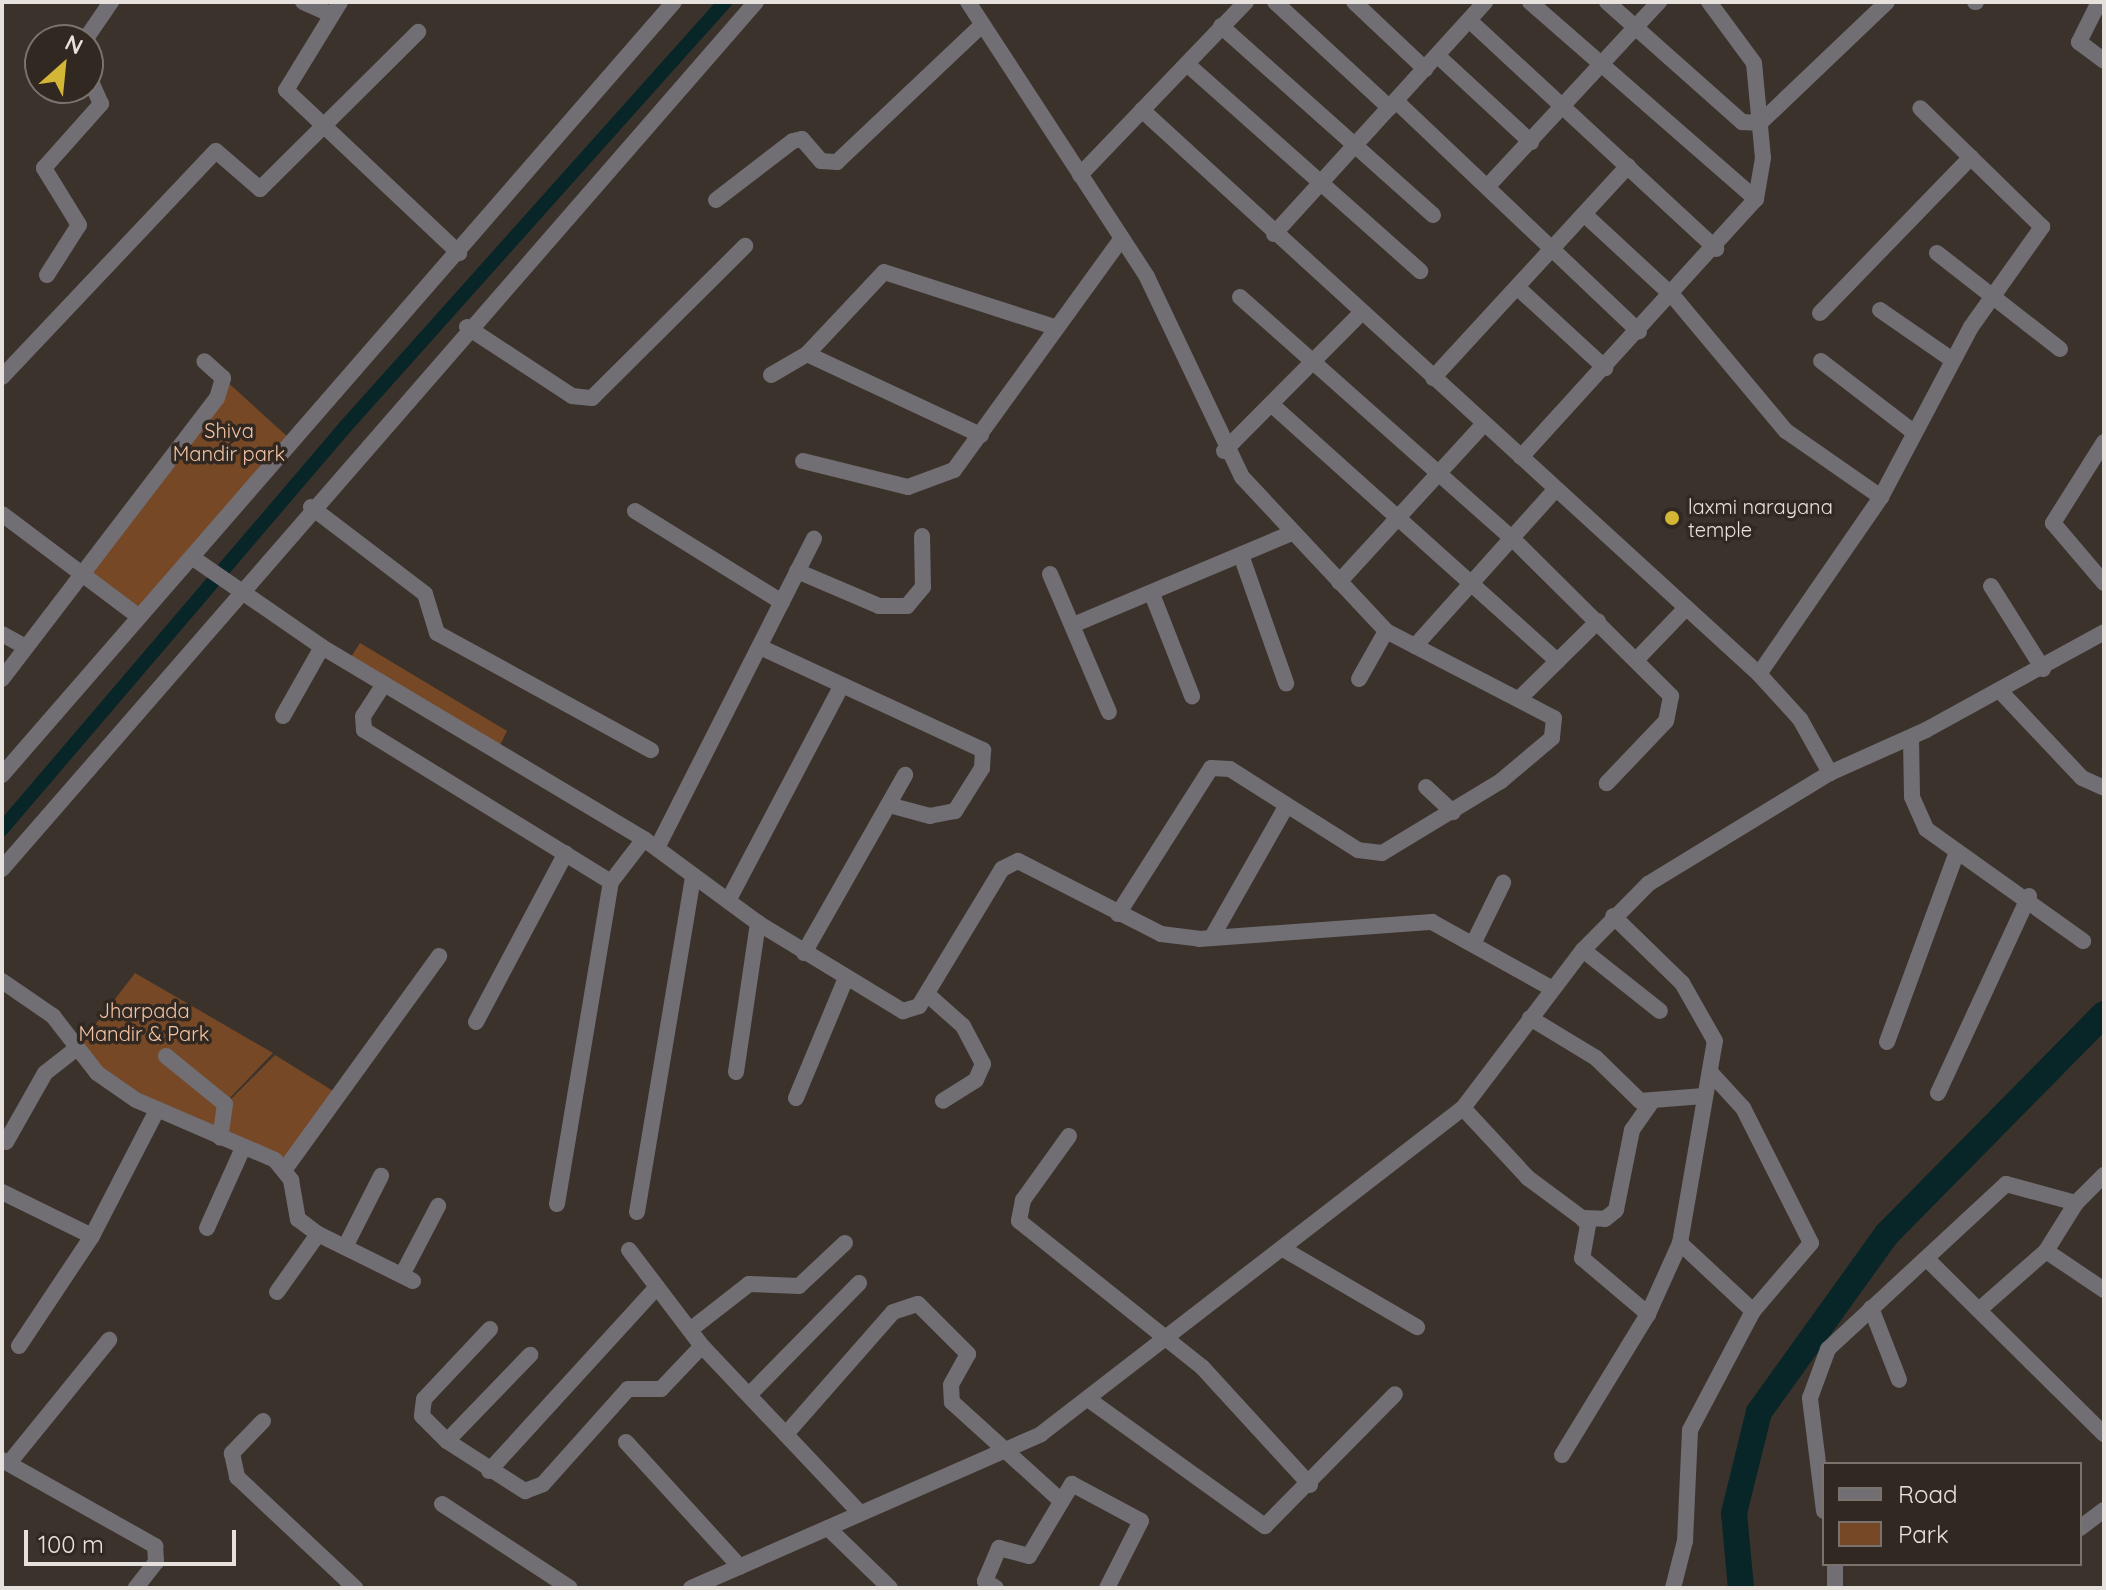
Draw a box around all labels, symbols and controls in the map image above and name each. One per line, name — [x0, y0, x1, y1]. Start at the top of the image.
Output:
north arrow — [24, 24, 104, 104]
text: N — [60, 28, 88, 61]
park label: Shiva Mandir park — [173, 419, 285, 466]
place label: laxmi narayana temple — [1688, 494, 1833, 541]
marker: laxmi narayana temple — [1663, 509, 1681, 527]
park label: Jharpada Mandir & Park — [78, 999, 210, 1046]
legend — [1822, 1462, 2082, 1566]
text: Road — [1898, 1479, 1958, 1509]
scale bar — [28, 1514, 240, 1564]
text: Park — [1898, 1519, 1949, 1549]
text: 100 m — [38, 1529, 104, 1559]

